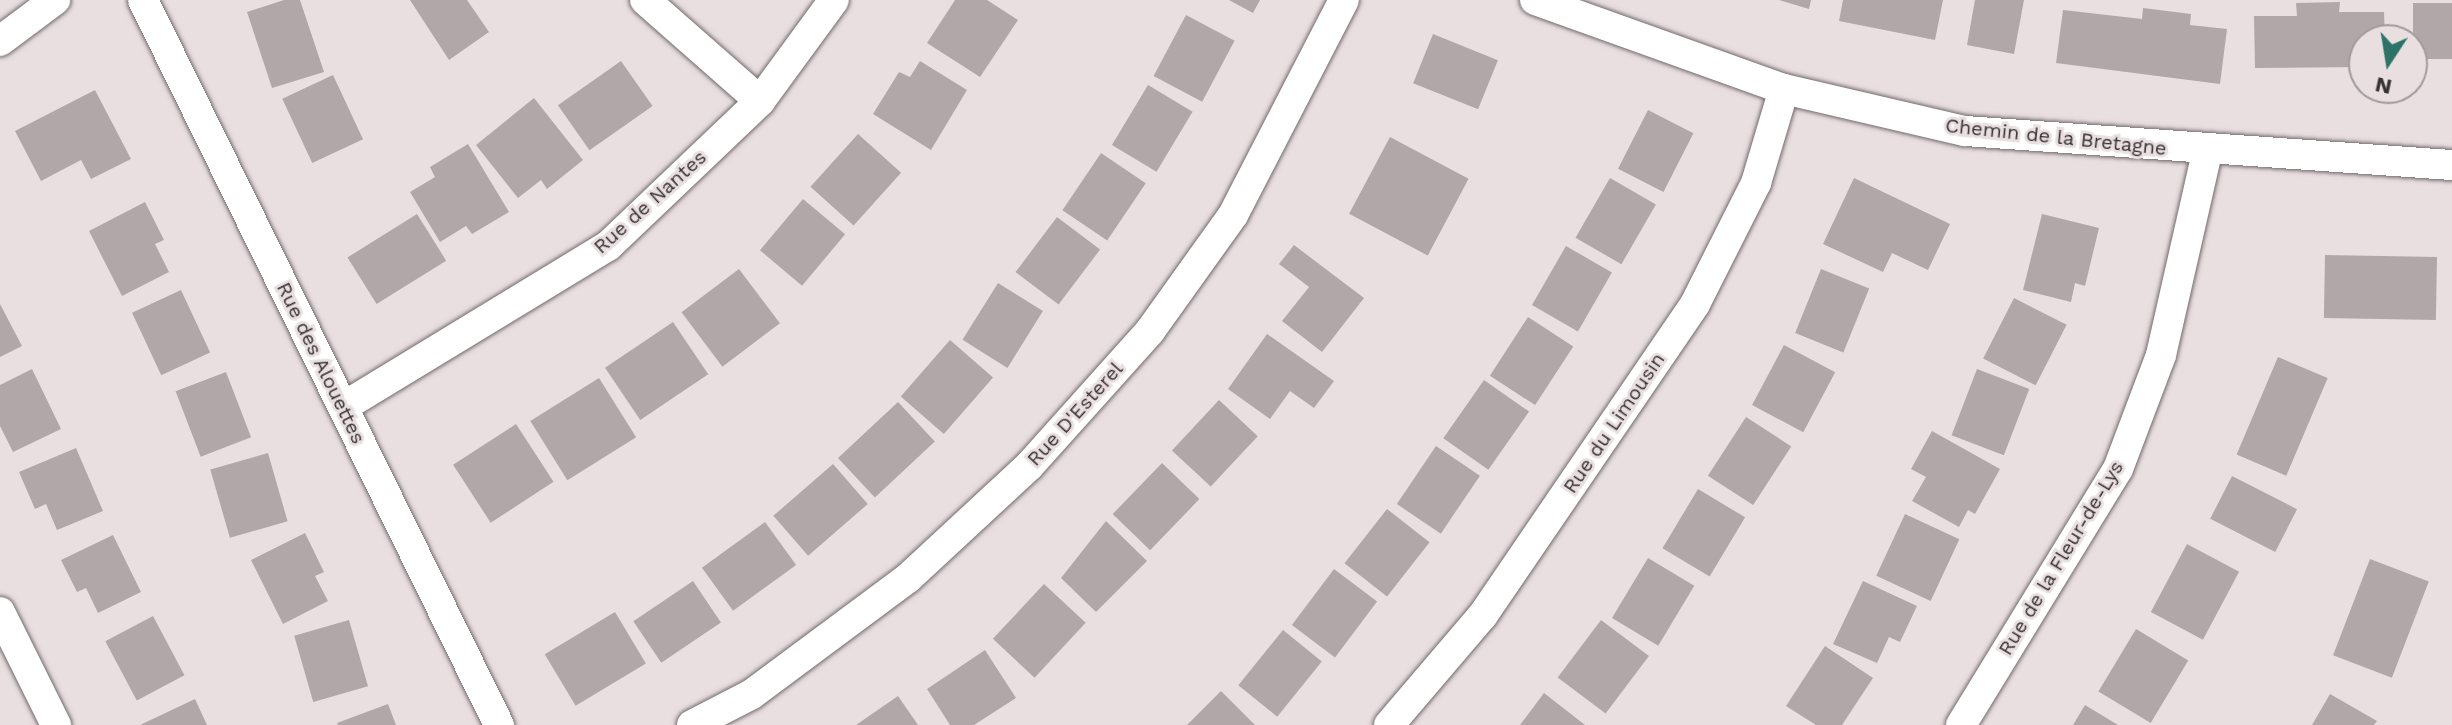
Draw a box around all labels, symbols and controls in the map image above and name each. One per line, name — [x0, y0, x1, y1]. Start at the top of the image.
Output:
north arrow — [2348, 24, 2428, 104]
text: N — [2373, 72, 2394, 100]
street label: Chemin de la Bretagne — [1944, 113, 2168, 161]
street label: Rue de Nantes — [589, 145, 711, 259]
street label: Rue des Alouettes — [271, 278, 371, 448]
street label: Rue du Limousin — [1558, 348, 1670, 498]
street label: Rue D'Esterel — [1022, 357, 1128, 471]
street label: Rue de la Fleur-de-Lys — [1993, 456, 2129, 660]

